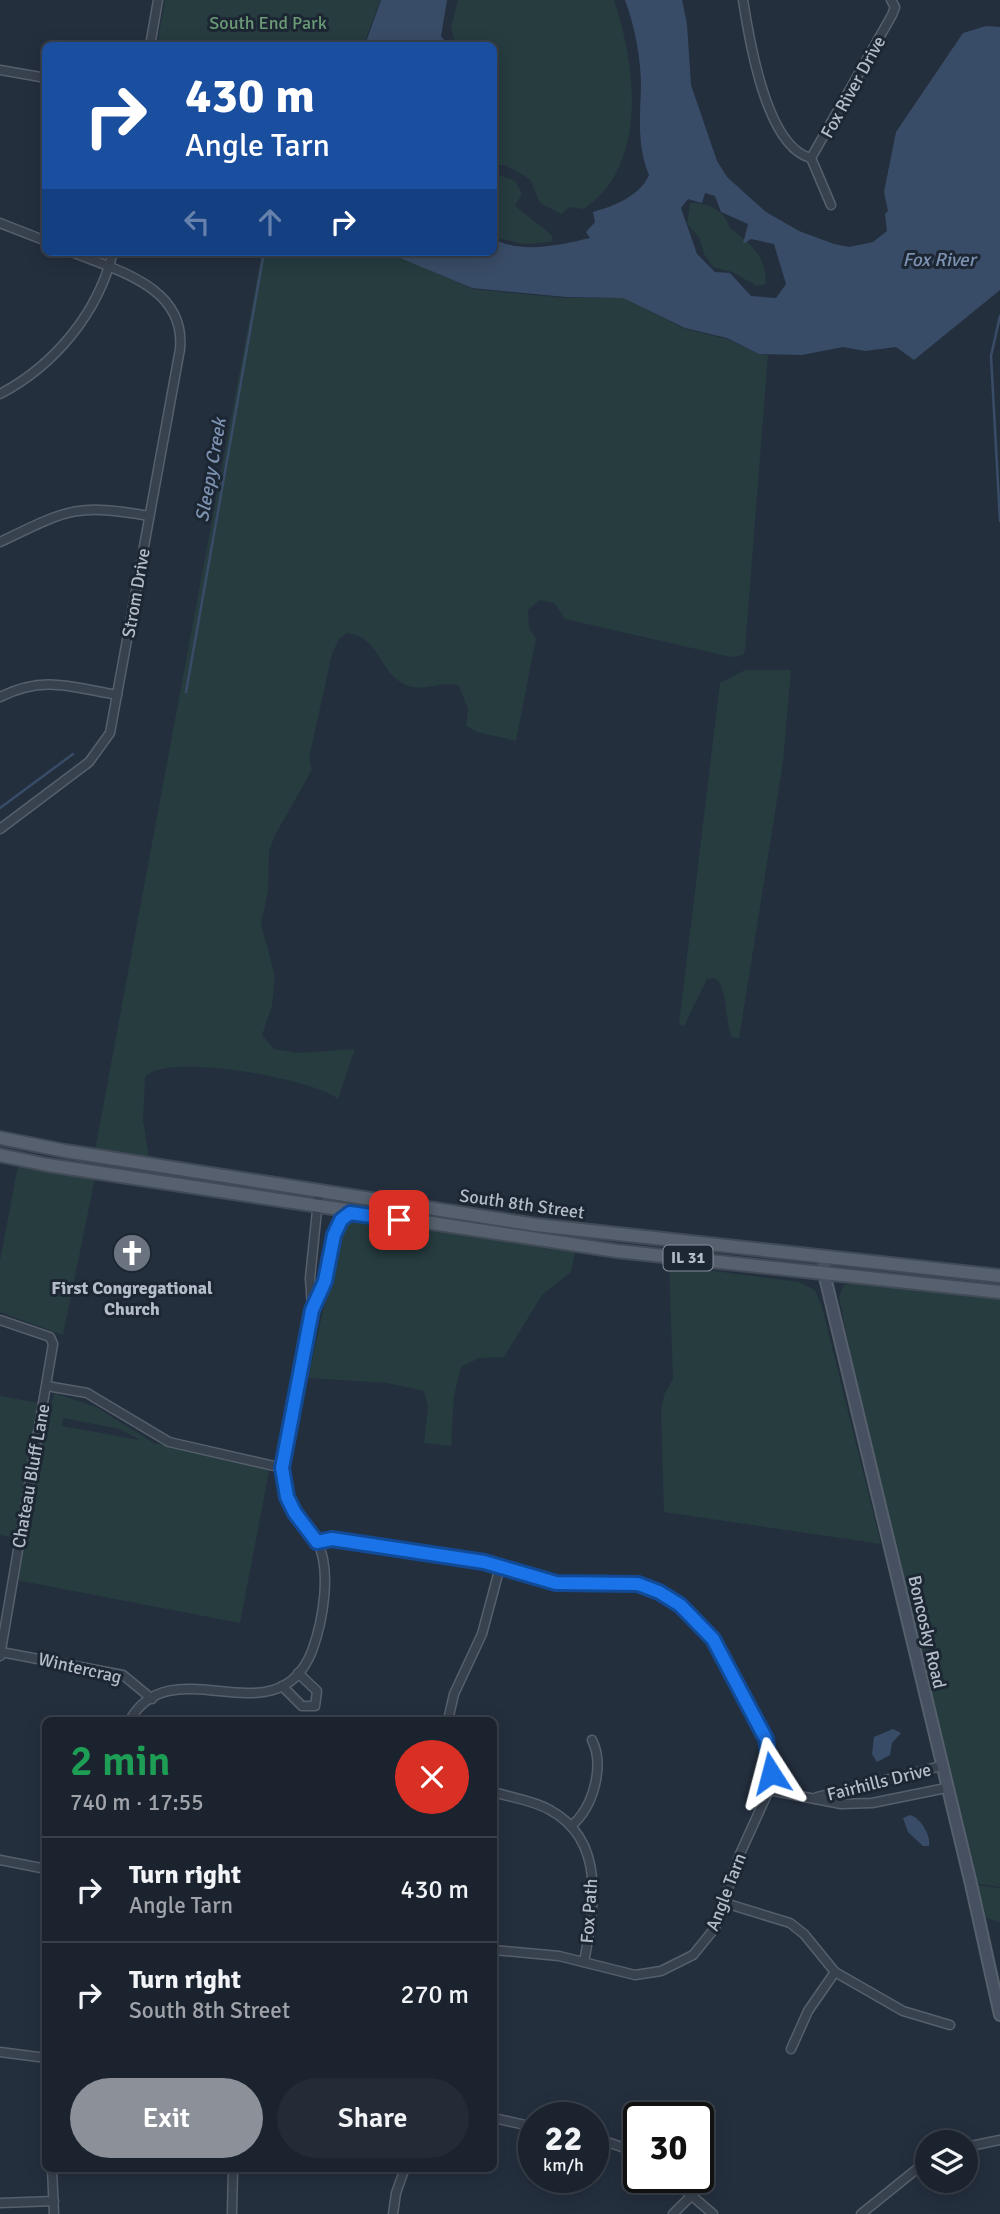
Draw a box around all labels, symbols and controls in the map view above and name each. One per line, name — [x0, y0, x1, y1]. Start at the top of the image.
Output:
park label: South End Park — [209, 12, 327, 34]
street label: Fox River Drive — [816, 32, 890, 142]
text: 430 m — [185, 66, 315, 126]
icon: right — [70, 70, 161, 161]
text: Angle Tarn — [185, 126, 330, 165]
icon: left — [178, 203, 216, 241]
icon: ahead — [251, 203, 289, 241]
icon: right — [324, 203, 362, 241]
water label: Fox River — [902, 248, 979, 272]
water label: Sleepy Creek — [190, 415, 232, 524]
street label: Strom Drive — [117, 547, 155, 639]
street label: South 8th Street — [458, 1184, 586, 1224]
pin — [369, 1190, 429, 1250]
icon: arrive — [380, 1201, 418, 1239]
church icon: First Congregational Church — [111, 1232, 153, 1274]
road number: IL 31 — [664, 1246, 712, 1270]
place label: First Congregational Church — [51, 1277, 213, 1320]
street label: Chateau Bluff Lane — [7, 1402, 55, 1550]
street label: Boncosky Road — [903, 1573, 951, 1691]
street label: Wintercrag — [36, 1648, 124, 1688]
text: 2 min — [70, 1736, 171, 1787]
position arrow — [734, 1736, 808, 1810]
button: close — [395, 1740, 469, 1814]
street label: Fairhills Drive — [825, 1758, 933, 1806]
text: 740 m · 17:55 — [70, 1788, 204, 1817]
street label: Angle Tarn — [701, 1850, 751, 1934]
text: Turn right — [129, 1859, 241, 1891]
icon: right — [70, 1871, 108, 1909]
text: 430 m — [400, 1874, 469, 1906]
street label: Fox Path — [576, 1878, 602, 1944]
text: Angle Tarn — [129, 1891, 233, 1920]
text: Turn right — [129, 1964, 241, 1996]
icon: right — [70, 1976, 108, 2014]
text: 270 m — [400, 1979, 469, 2011]
text: South 8th Street — [129, 1996, 290, 2025]
button: Exit — [70, 2078, 263, 2158]
button: Share — [277, 2078, 469, 2158]
speed limit sign: 30 — [623, 2102, 714, 2193]
text: 22 — [545, 2117, 582, 2160]
map controls — [915, 2130, 978, 2193]
button: layers — [915, 2130, 978, 2193]
text: km/h — [543, 2154, 584, 2176]

